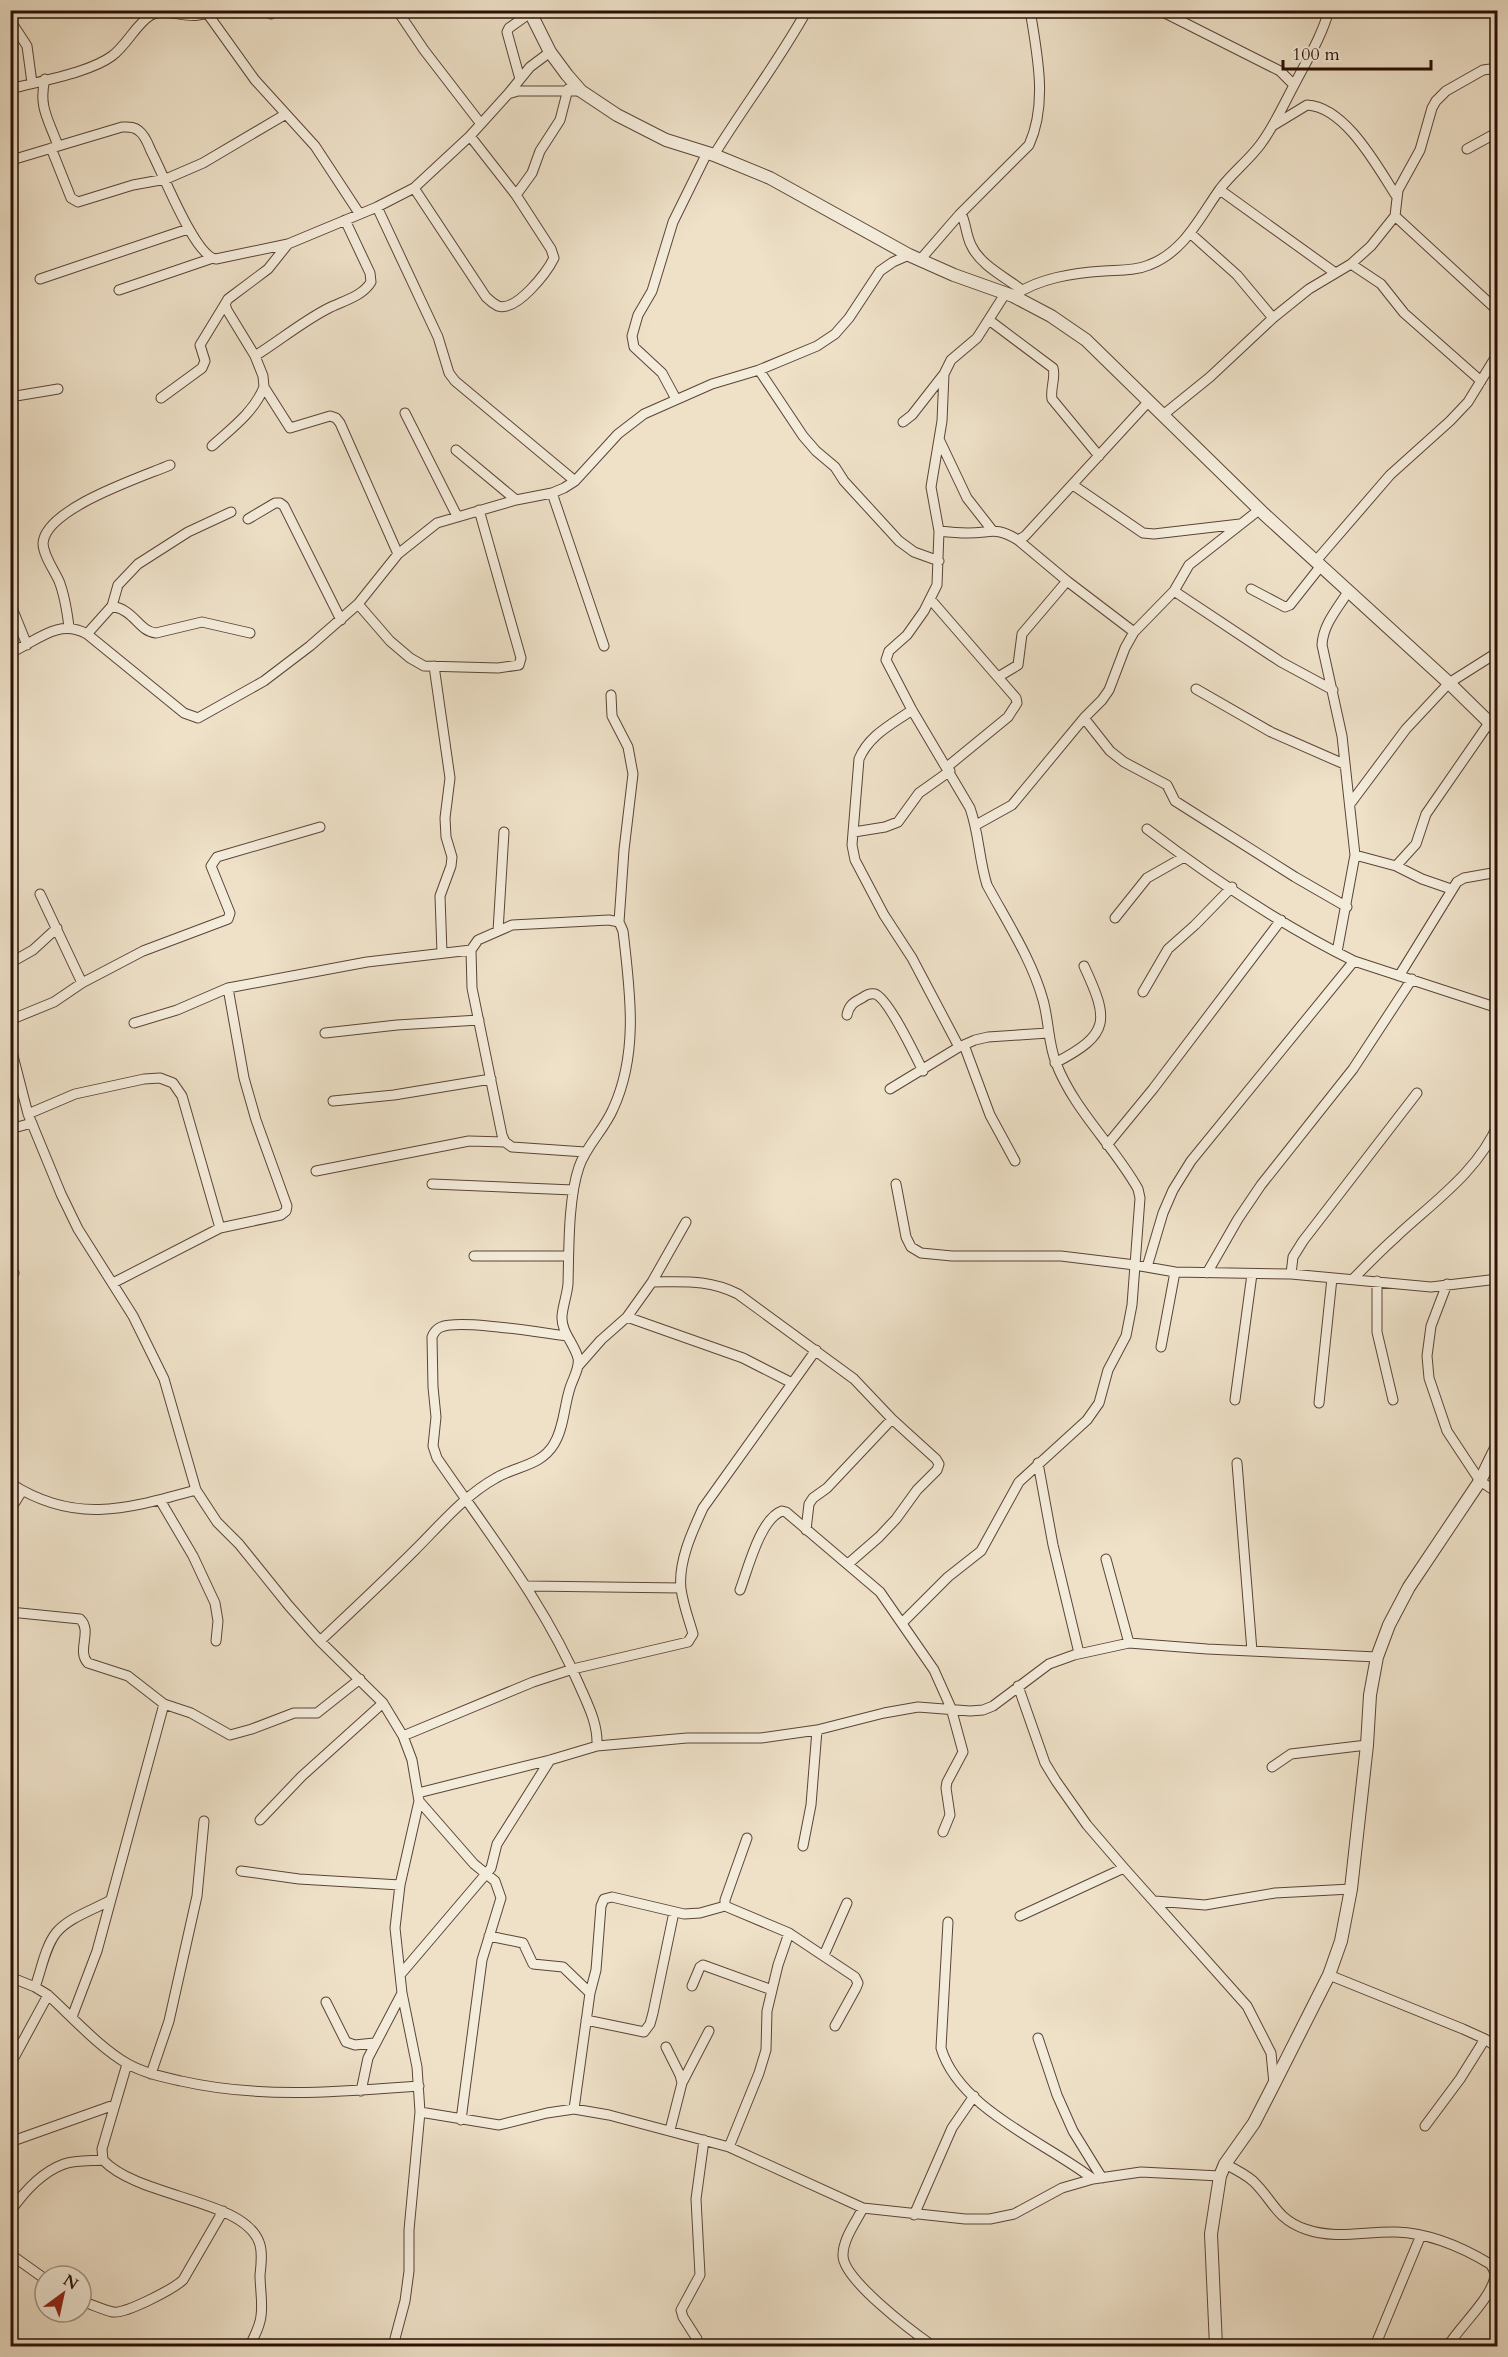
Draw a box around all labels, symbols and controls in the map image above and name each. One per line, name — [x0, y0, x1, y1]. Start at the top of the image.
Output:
scale bar — [1283, 33, 1432, 71]
text: 100 m — [1292, 42, 1340, 67]
north arrow — [33, 2264, 93, 2324]
text: N — [59, 2269, 83, 2295]

